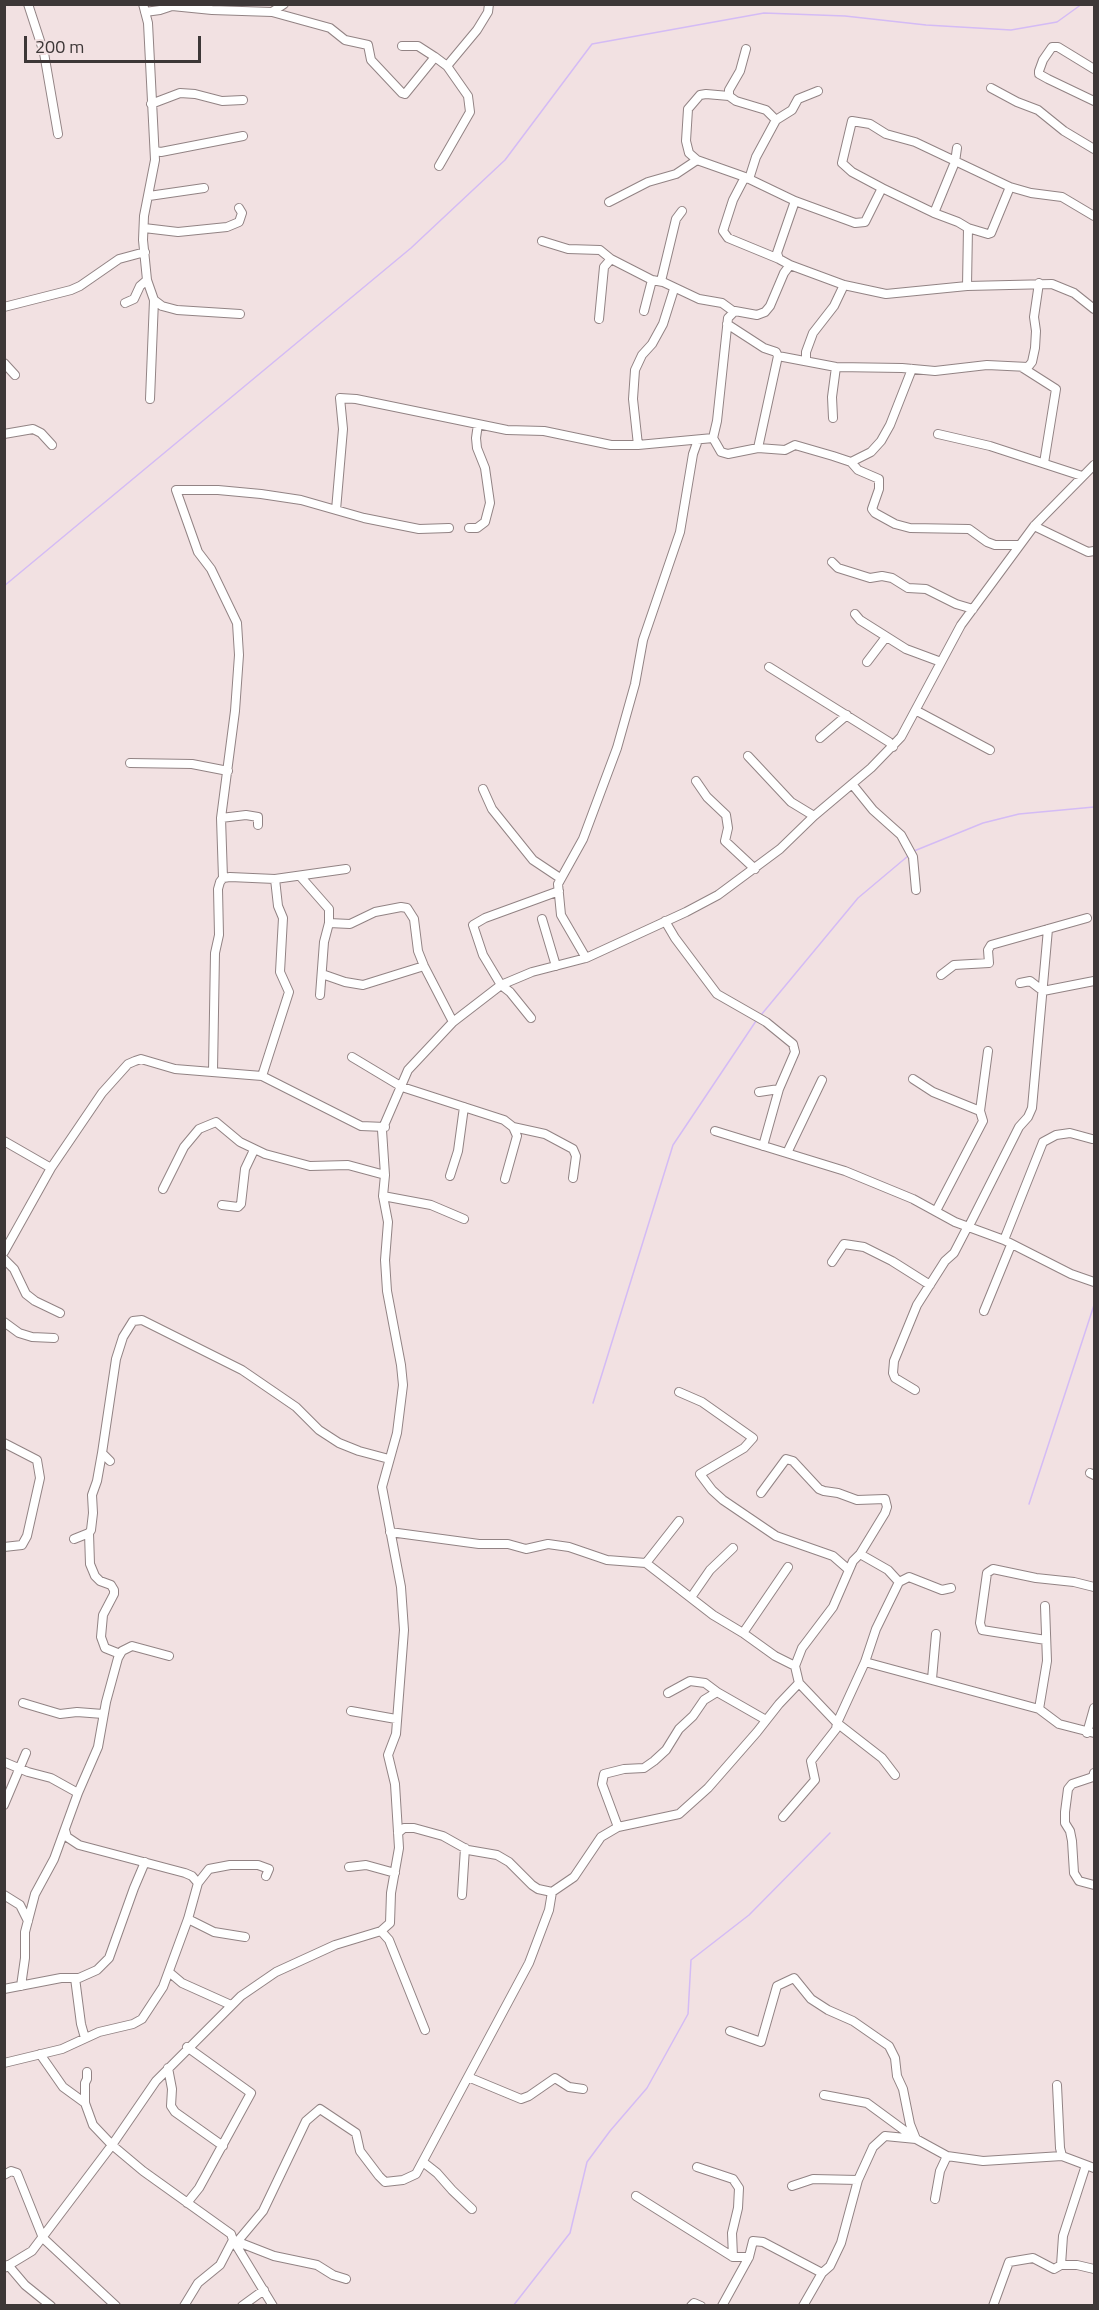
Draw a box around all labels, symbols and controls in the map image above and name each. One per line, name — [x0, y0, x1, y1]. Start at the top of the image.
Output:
scale bar — [27, 24, 204, 62]
text: 200 m — [35, 33, 84, 60]

